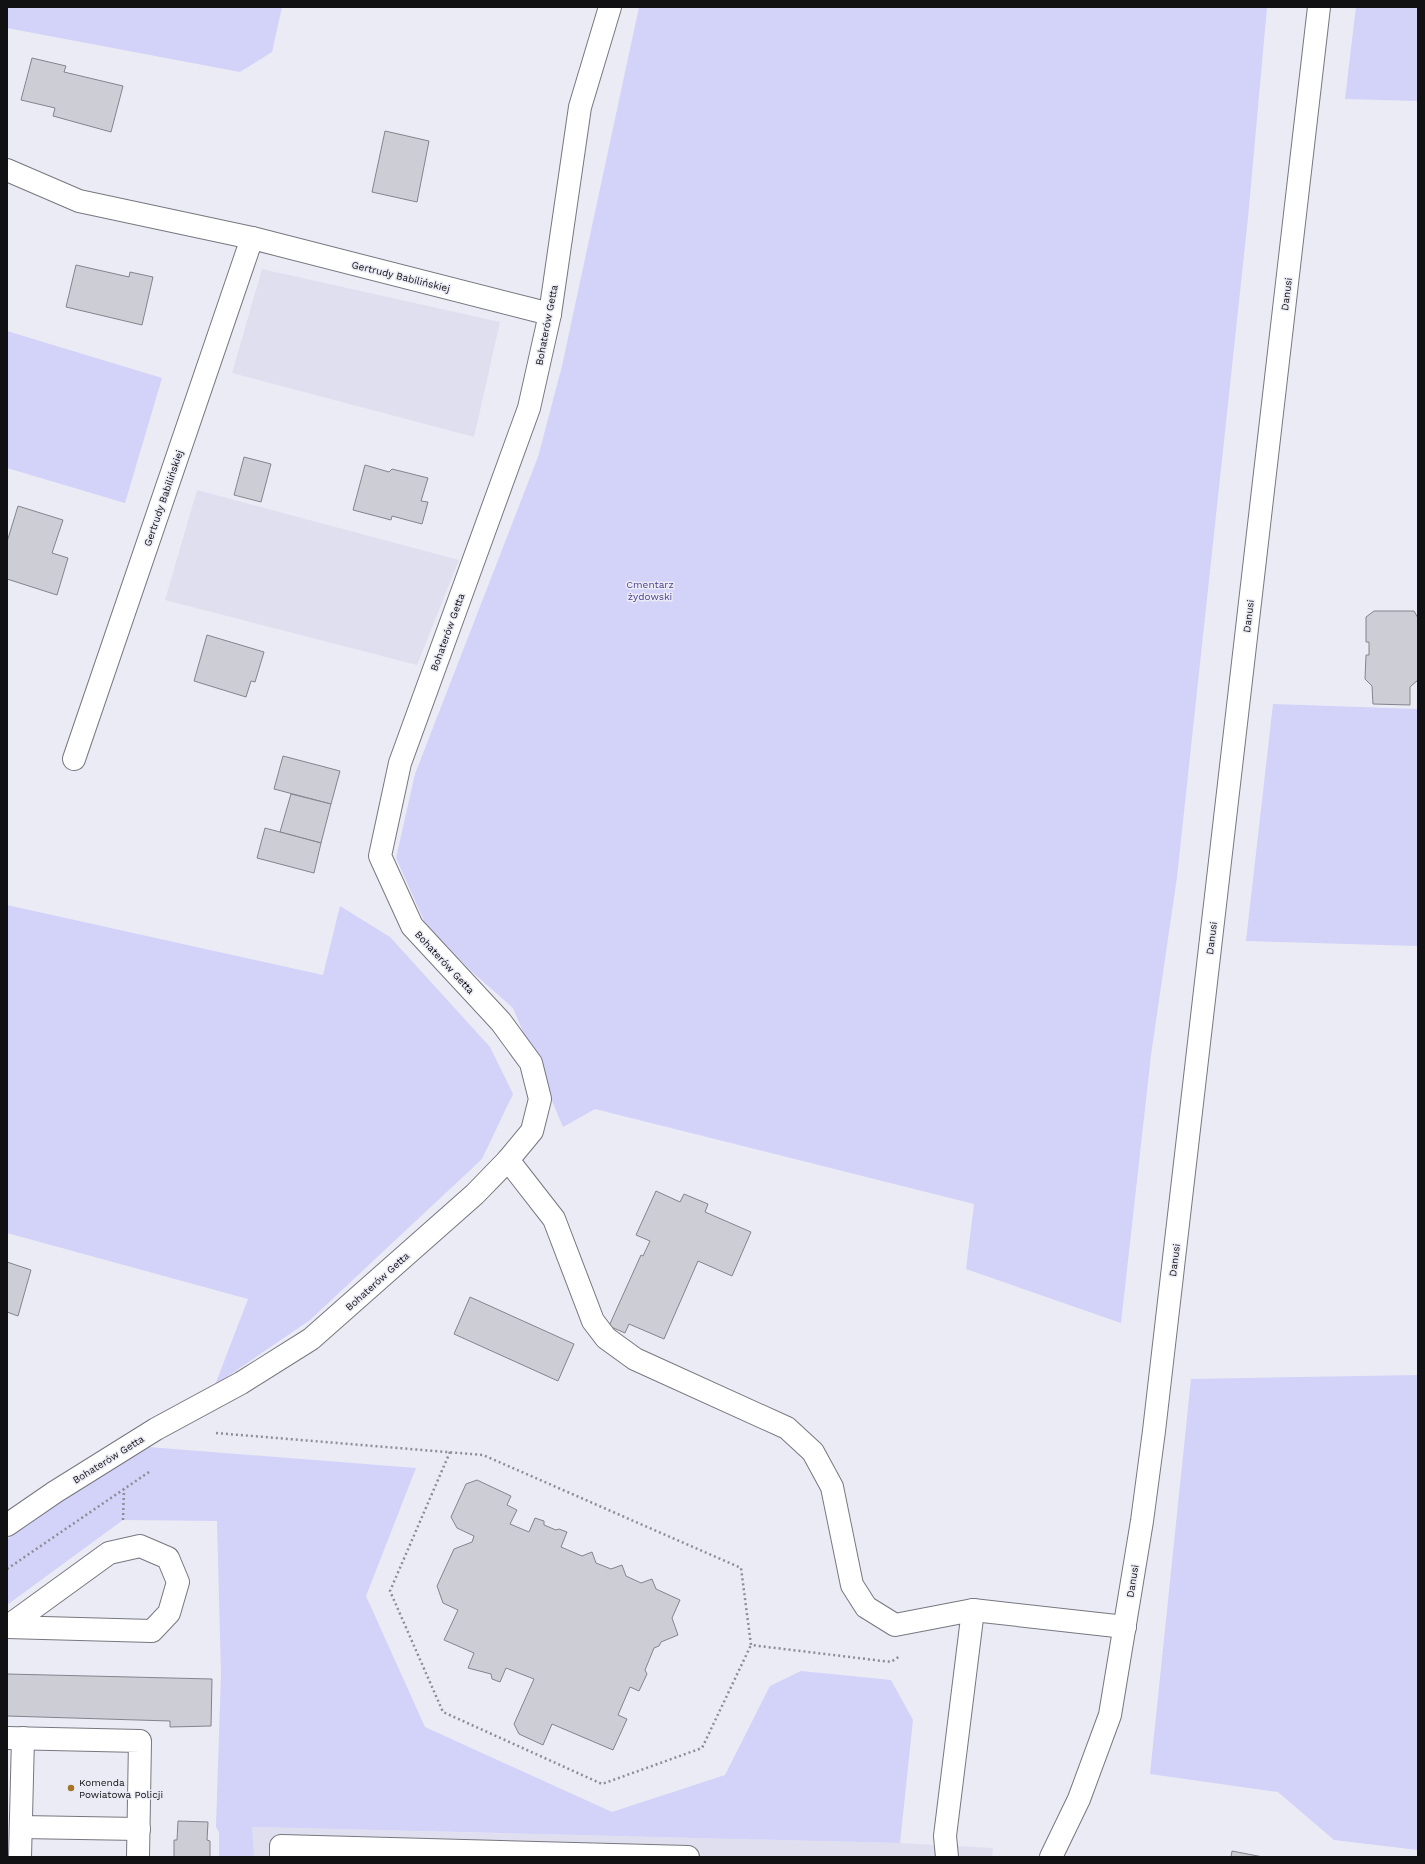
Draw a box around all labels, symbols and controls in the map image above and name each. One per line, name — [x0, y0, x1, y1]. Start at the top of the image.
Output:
street label: Gertrudy Babilińskiej — [351, 259, 451, 294]
street label: Danusi — [1279, 277, 1294, 311]
street label: Bohaterów Getta — [533, 284, 560, 366]
street label: Gertrudy Babilińskiej — [142, 449, 185, 548]
park label: Cmentarz żydowski — [626, 579, 674, 602]
street label: Bohaterów Getta — [428, 592, 467, 672]
street label: Danusi — [1241, 599, 1256, 633]
street label: Danusi — [1204, 921, 1219, 955]
street label: Bohaterów Getta — [413, 929, 477, 996]
street label: Danusi — [1167, 1243, 1182, 1277]
street label: Bohaterów Getta — [343, 1250, 412, 1313]
street label: Bohaterów Getta — [71, 1433, 146, 1486]
street label: Danusi — [1124, 1564, 1141, 1598]
place label: Komenda Powiatowa Policji — [79, 1777, 163, 1800]
marker: Komenda Powiatowa Policji — [66, 1783, 76, 1793]

